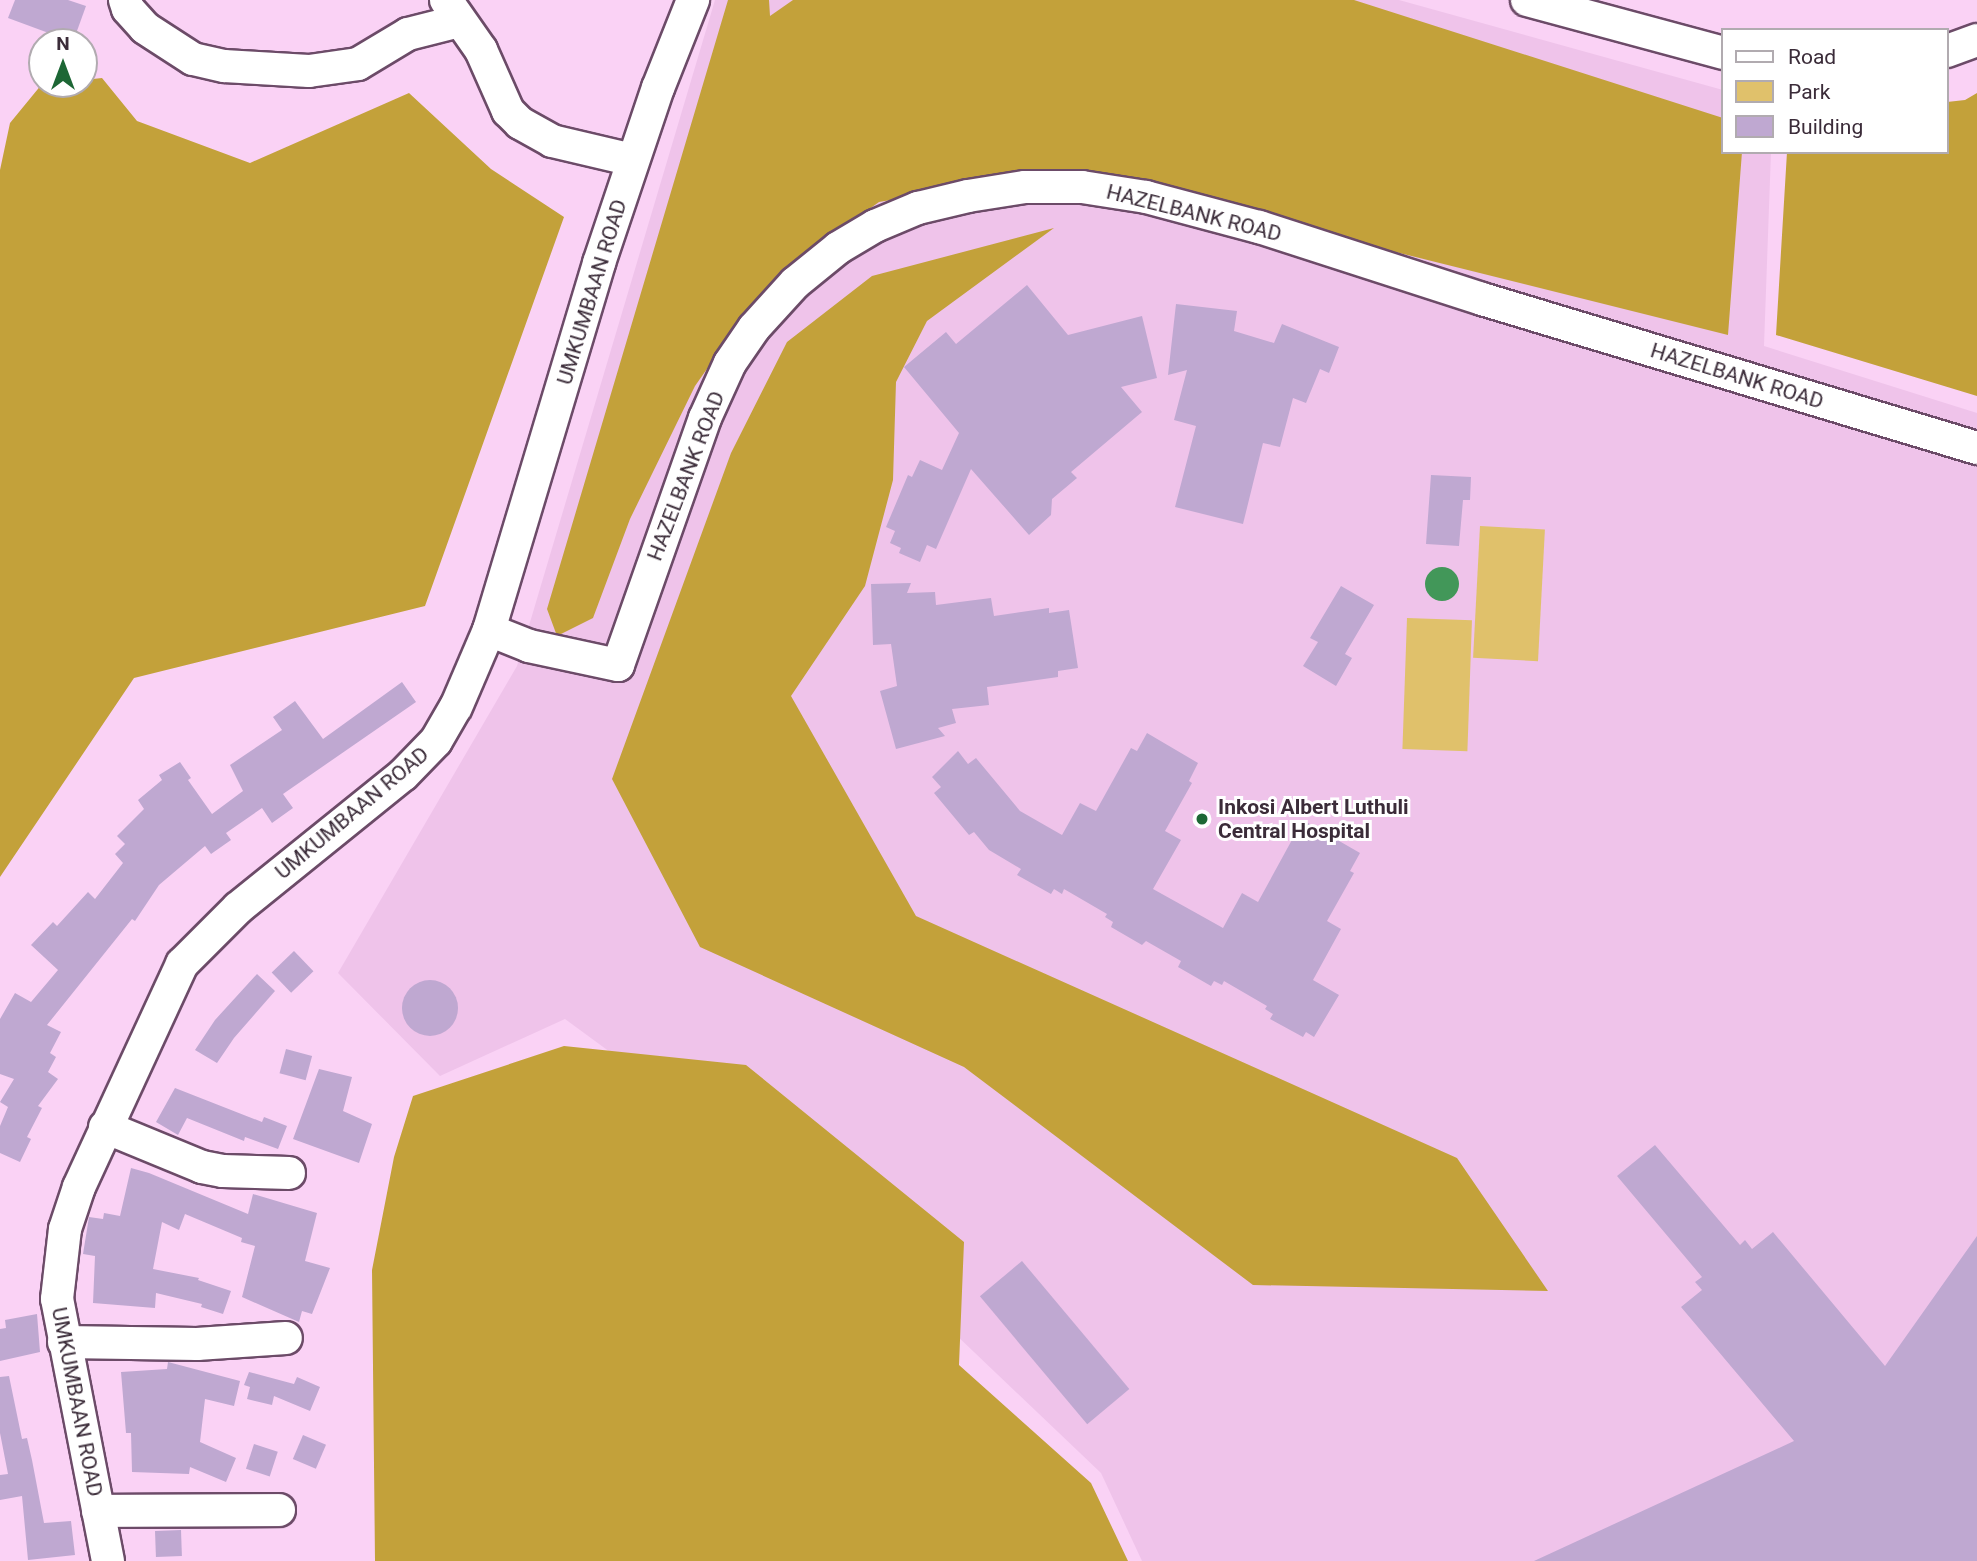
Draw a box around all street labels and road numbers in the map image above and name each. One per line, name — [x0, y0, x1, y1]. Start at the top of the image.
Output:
street label: HAZELBANK ROAD — [1104, 179, 1284, 247]
street label: UMKUMBAAN ROAD — [552, 196, 632, 388]
street label: HAZELBANK ROAD — [1647, 338, 1827, 414]
street label: HAZELBANK ROAD — [642, 388, 730, 564]
street label: UMKUMBAAN ROAD — [270, 742, 434, 884]
street label: UMKUMBAAN ROAD — [46, 1305, 108, 1499]

